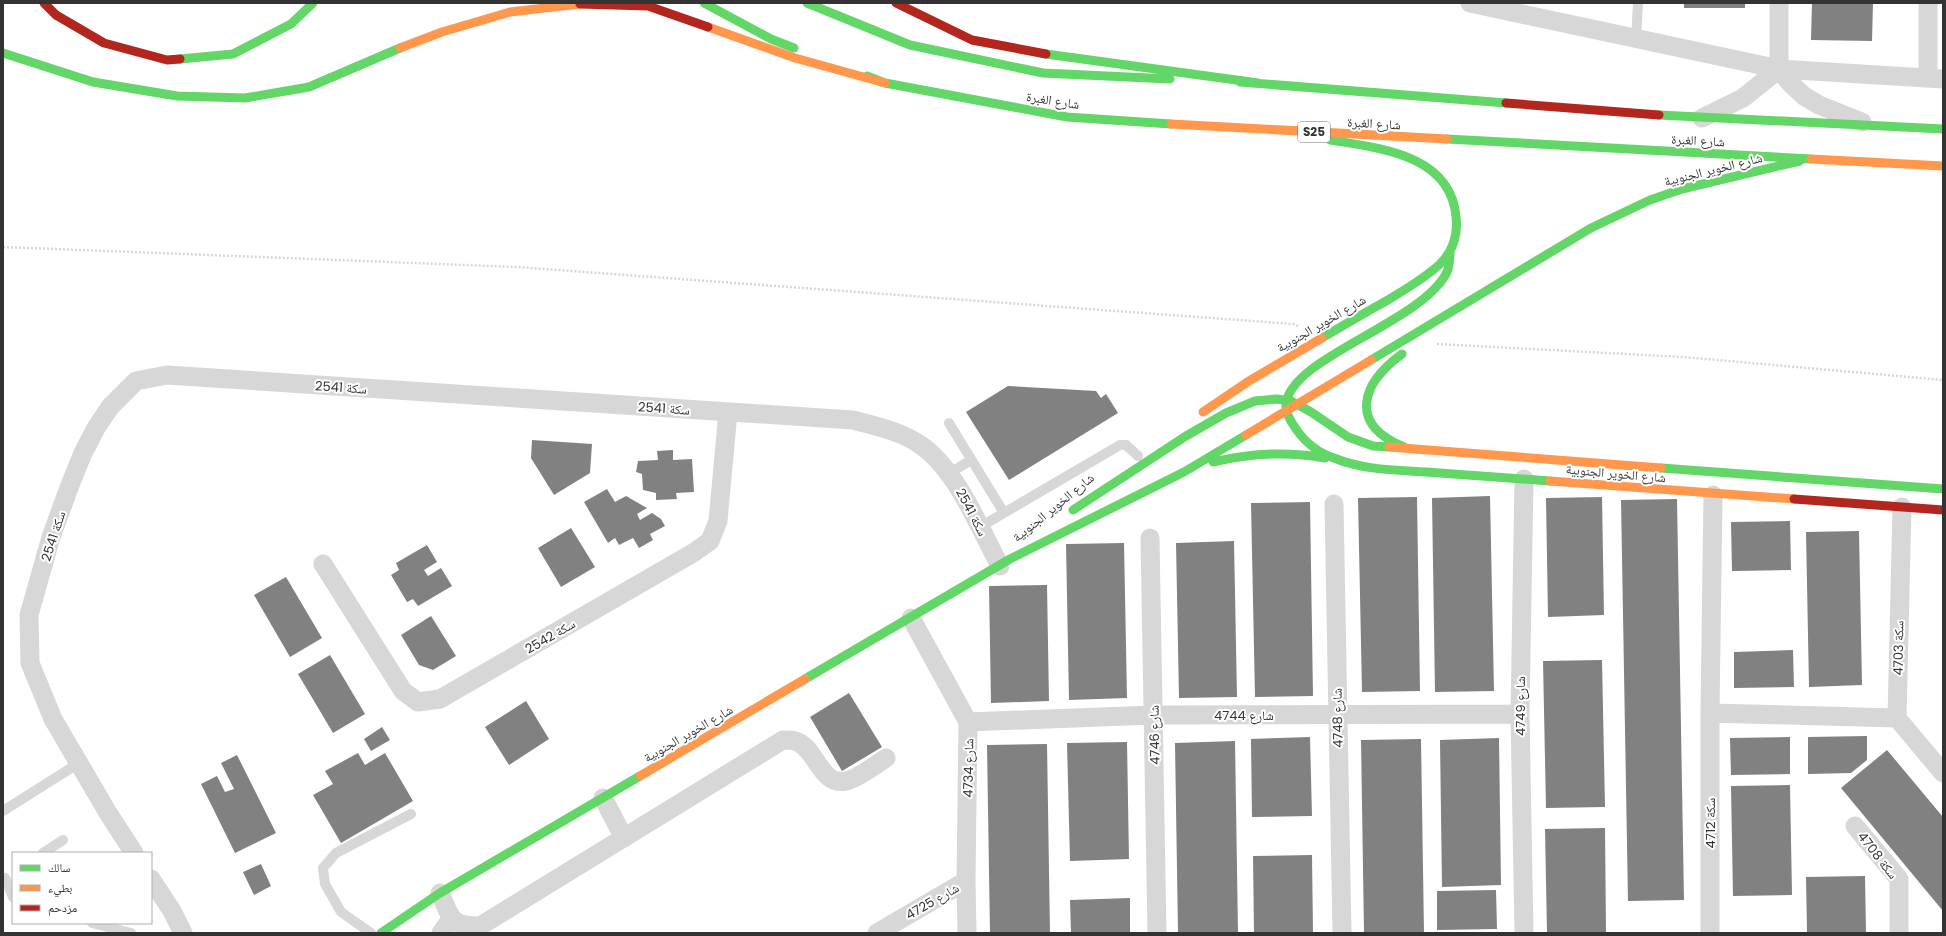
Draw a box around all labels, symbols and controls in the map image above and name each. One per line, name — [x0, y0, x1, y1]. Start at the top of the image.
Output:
street label: شارع الغبرة — [1025, 87, 1081, 114]
street label: شارع الغبرة — [1347, 113, 1401, 134]
road number: S25 — [1298, 122, 1330, 142]
street label: شارع الغبرة — [1671, 130, 1725, 151]
street label: شارع الخوير الجنوبية — [1662, 148, 1764, 191]
street label: شارع الخوير الجنوبية — [1273, 290, 1370, 357]
street label: سكة 2541 — [314, 376, 367, 399]
street label: سكة 2541 — [637, 397, 690, 420]
street label: شارع الخوير الجنوبية — [1565, 460, 1667, 487]
street label: شارع الخوير الجنوبية — [1008, 468, 1098, 546]
street label: سكة 2541 — [951, 485, 992, 540]
street label: سكة 2541 — [36, 509, 71, 564]
street label: سكة 2542 — [522, 614, 579, 658]
street label: 4703 سكة — [1889, 620, 1908, 676]
street label: 4749 شارع — [1511, 676, 1530, 736]
street label: 4748 شارع — [1327, 688, 1348, 748]
street label: شارع الخوير الجنوبية — [640, 700, 737, 767]
street label: 4746 شارع — [1144, 705, 1165, 765]
street label: 4744 شارع — [1214, 706, 1274, 725]
street label: 4734 شارع — [958, 738, 979, 798]
street label: سكة 4712 — [1701, 798, 1720, 848]
street label: سكة 4708 — [1853, 828, 1902, 883]
legend — [12, 852, 152, 924]
text: سالك — [48, 859, 70, 876]
street label: 4725 شارع — [902, 878, 963, 924]
text: بطيء — [48, 879, 72, 898]
text: مزدحم — [48, 899, 77, 916]

